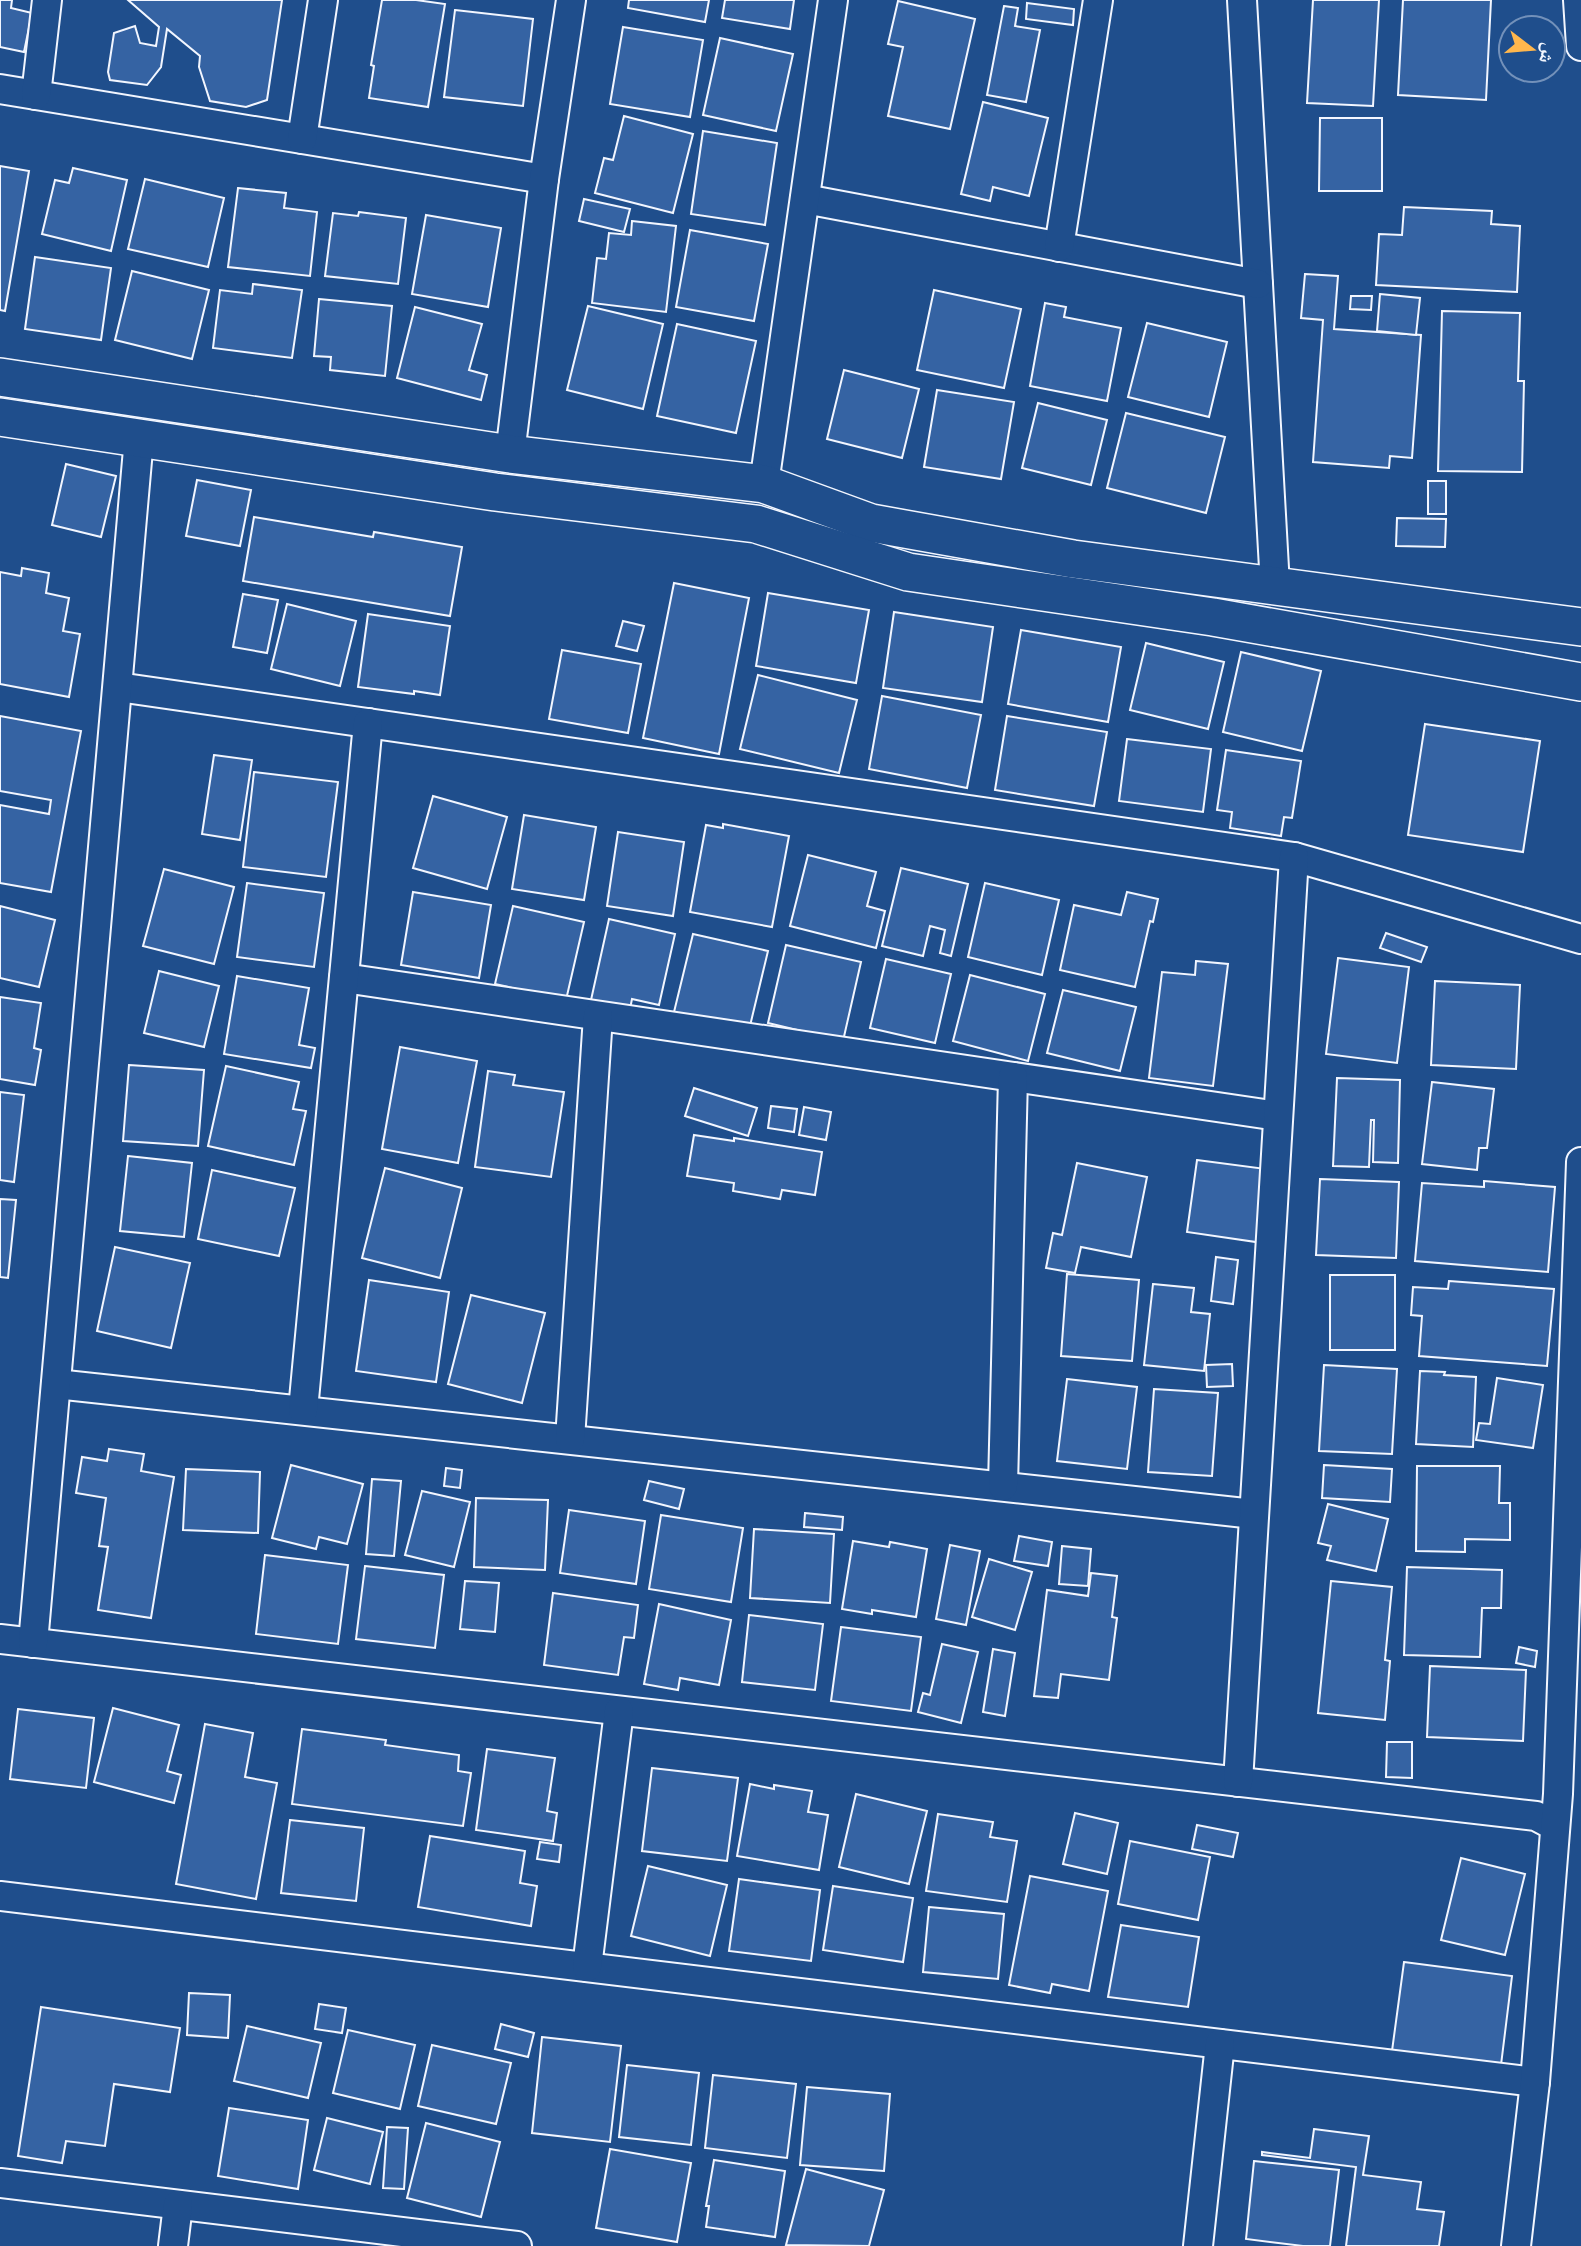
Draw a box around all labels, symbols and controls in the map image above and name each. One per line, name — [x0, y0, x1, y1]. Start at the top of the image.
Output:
north arrow — [1497, 14, 1567, 84]
text: ش — [1534, 41, 1563, 67]

